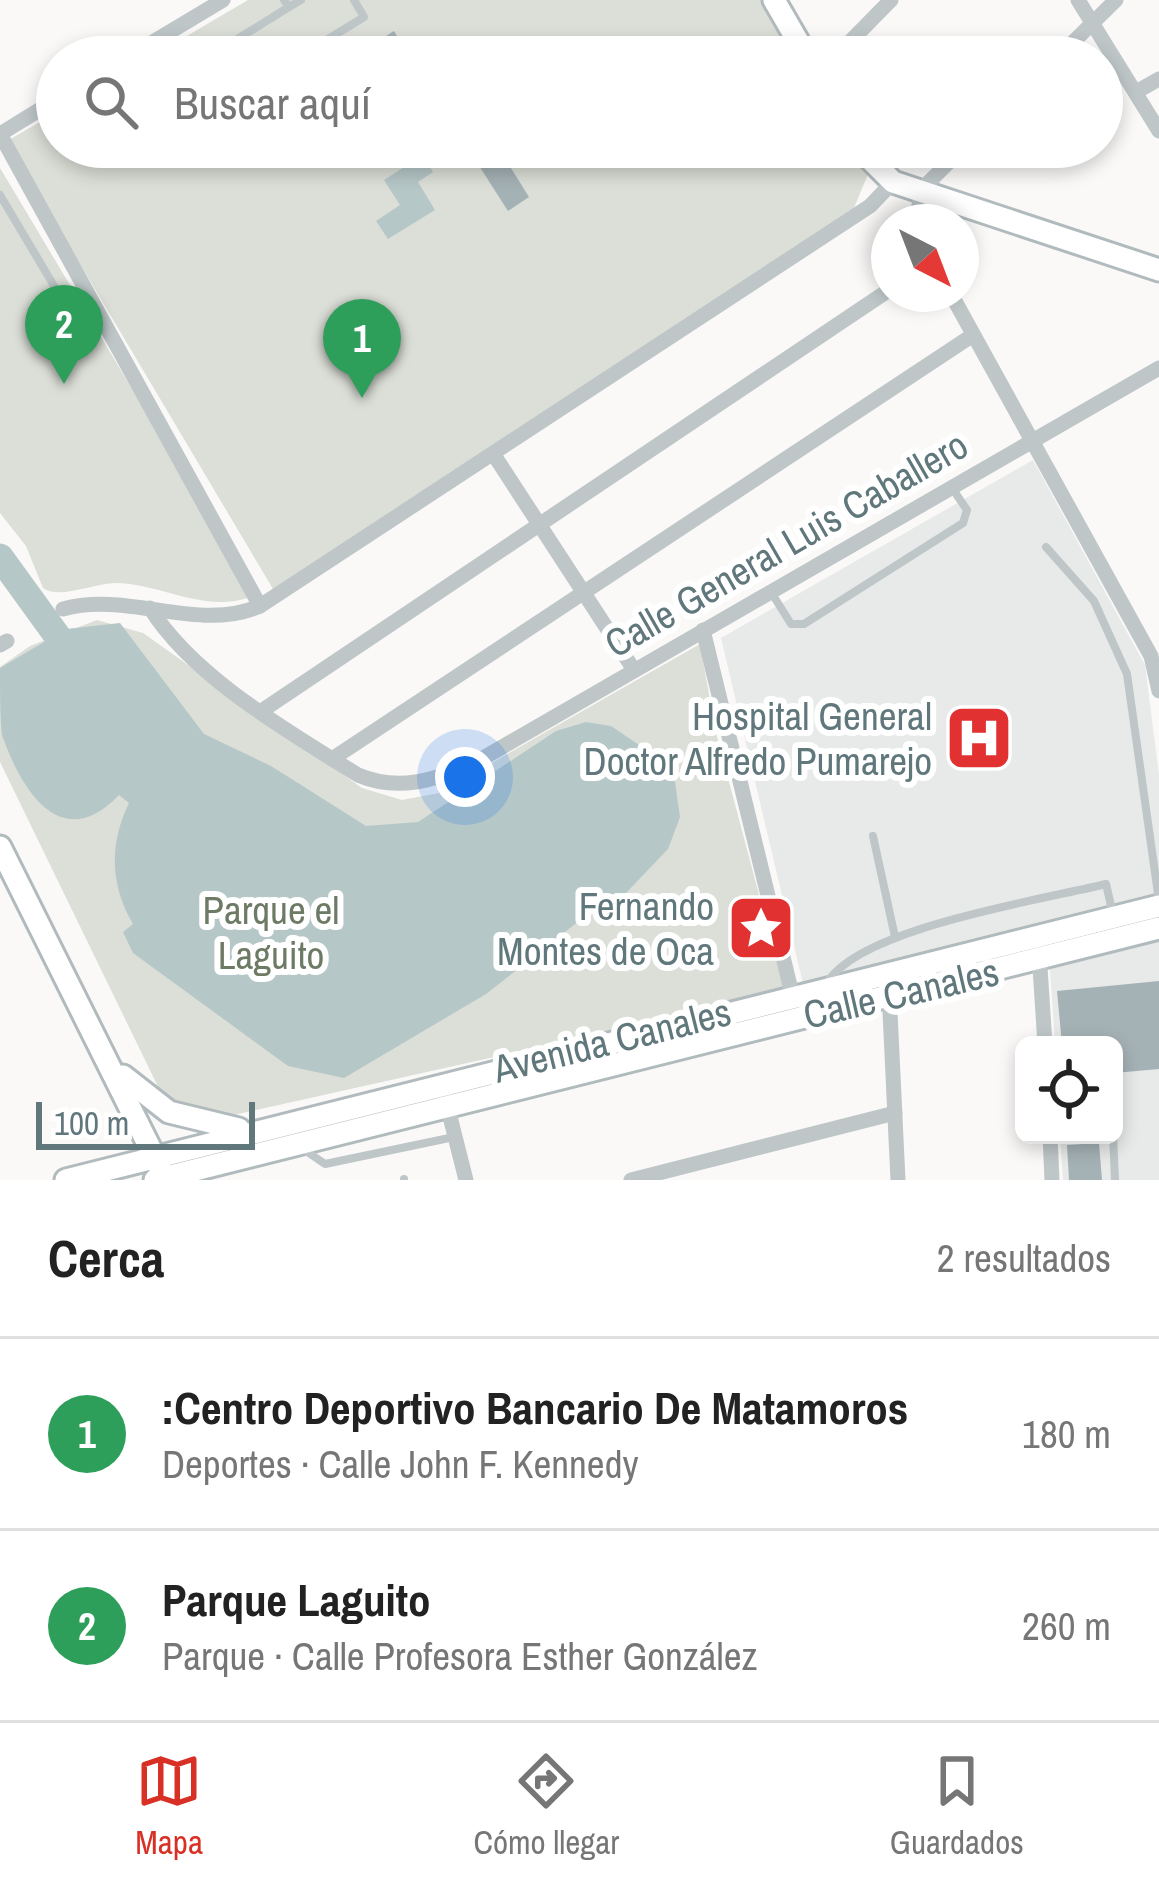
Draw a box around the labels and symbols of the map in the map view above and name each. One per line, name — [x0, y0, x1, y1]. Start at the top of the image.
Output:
north arrow — [871, 204, 979, 312]
pin: 2 — [25, 285, 103, 384]
pin: 1 — [323, 299, 401, 398]
street label: Calle General Luis Caballero — [595, 419, 977, 669]
place label: Hospital General Doctor Alfredo Pumarejo — [584, 690, 932, 787]
hospital icon: Hospital General Doctor Alfredo Pumarejo — [944, 703, 1014, 773]
your location — [435, 747, 495, 807]
place label: Fernando Montes de Oca — [497, 880, 714, 977]
park label: Parque el Laguito — [203, 884, 339, 981]
place icon: Fernando Montes de Oca — [726, 893, 796, 963]
street label: Calle Canales — [798, 945, 1004, 1041]
street label: Avenida Canales — [487, 985, 736, 1095]
scale bar — [36, 1096, 255, 1149]

